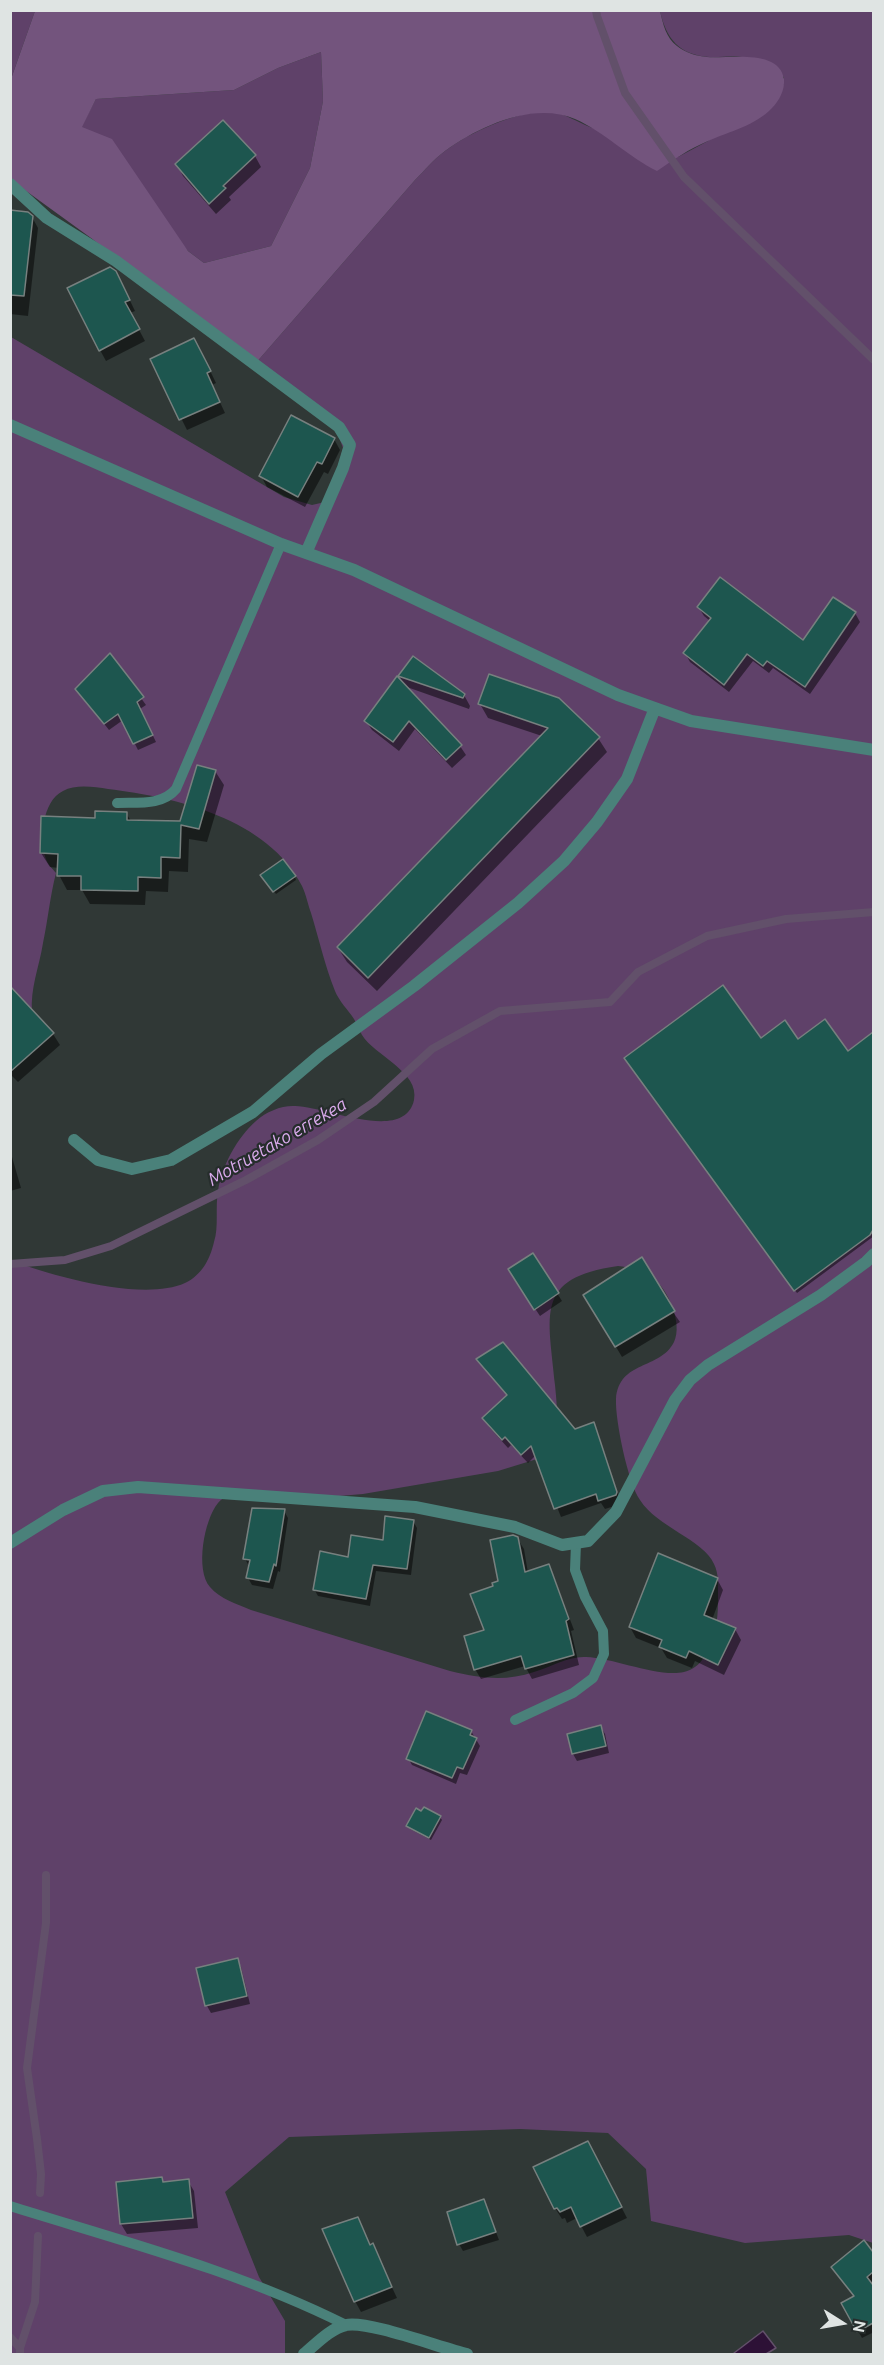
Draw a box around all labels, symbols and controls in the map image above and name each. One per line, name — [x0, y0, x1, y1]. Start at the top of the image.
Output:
water label: Motruetako errekea — [204, 1093, 350, 1191]
north arrow — [812, 2293, 872, 2353]
text: N — [850, 2319, 870, 2334]

